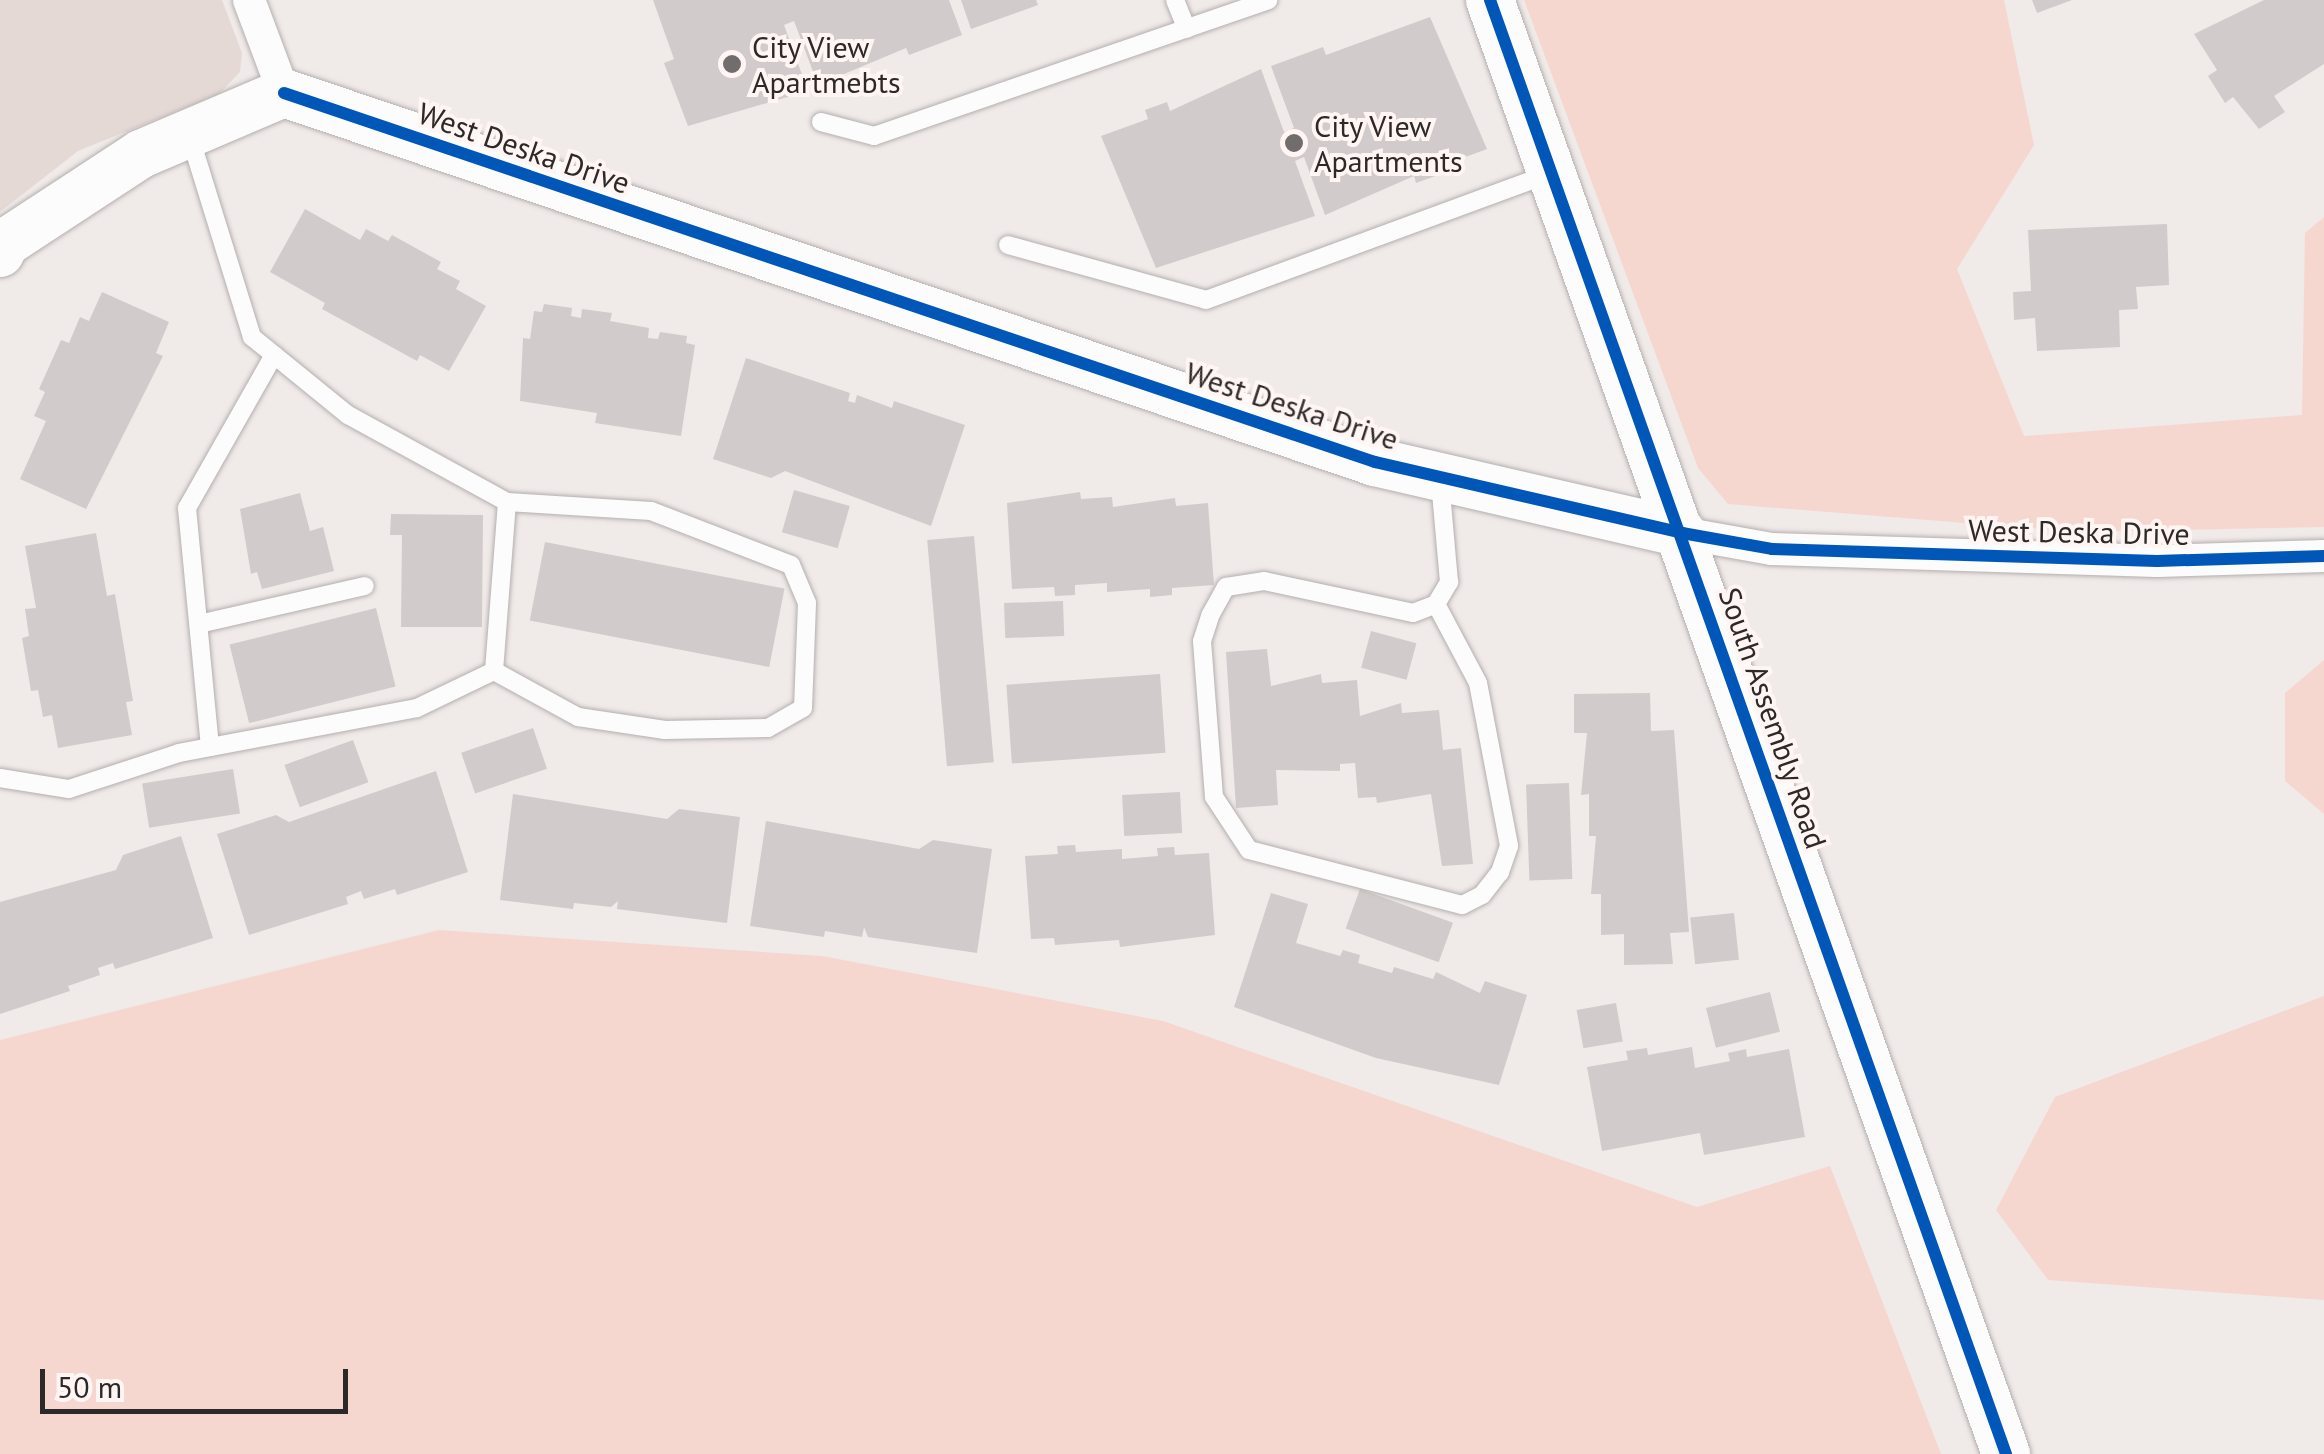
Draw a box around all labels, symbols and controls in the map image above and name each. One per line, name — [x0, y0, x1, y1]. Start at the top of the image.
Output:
place label: City View Apartmebts — [752, 29, 901, 100]
marker: City View Apartmebts — [721, 53, 743, 75]
street label: West Deska Drive — [413, 95, 635, 201]
place label: City View Apartments — [1314, 108, 1463, 178]
marker: City View Apartments — [1283, 132, 1305, 154]
street label: West Deska Drive — [1181, 355, 1403, 457]
street label: West Deska Drive — [1968, 512, 2190, 552]
street label: South Assembly Road — [1711, 582, 1835, 854]
scale bar — [45, 1349, 352, 1411]
text: 50 m — [57, 1367, 122, 1406]

